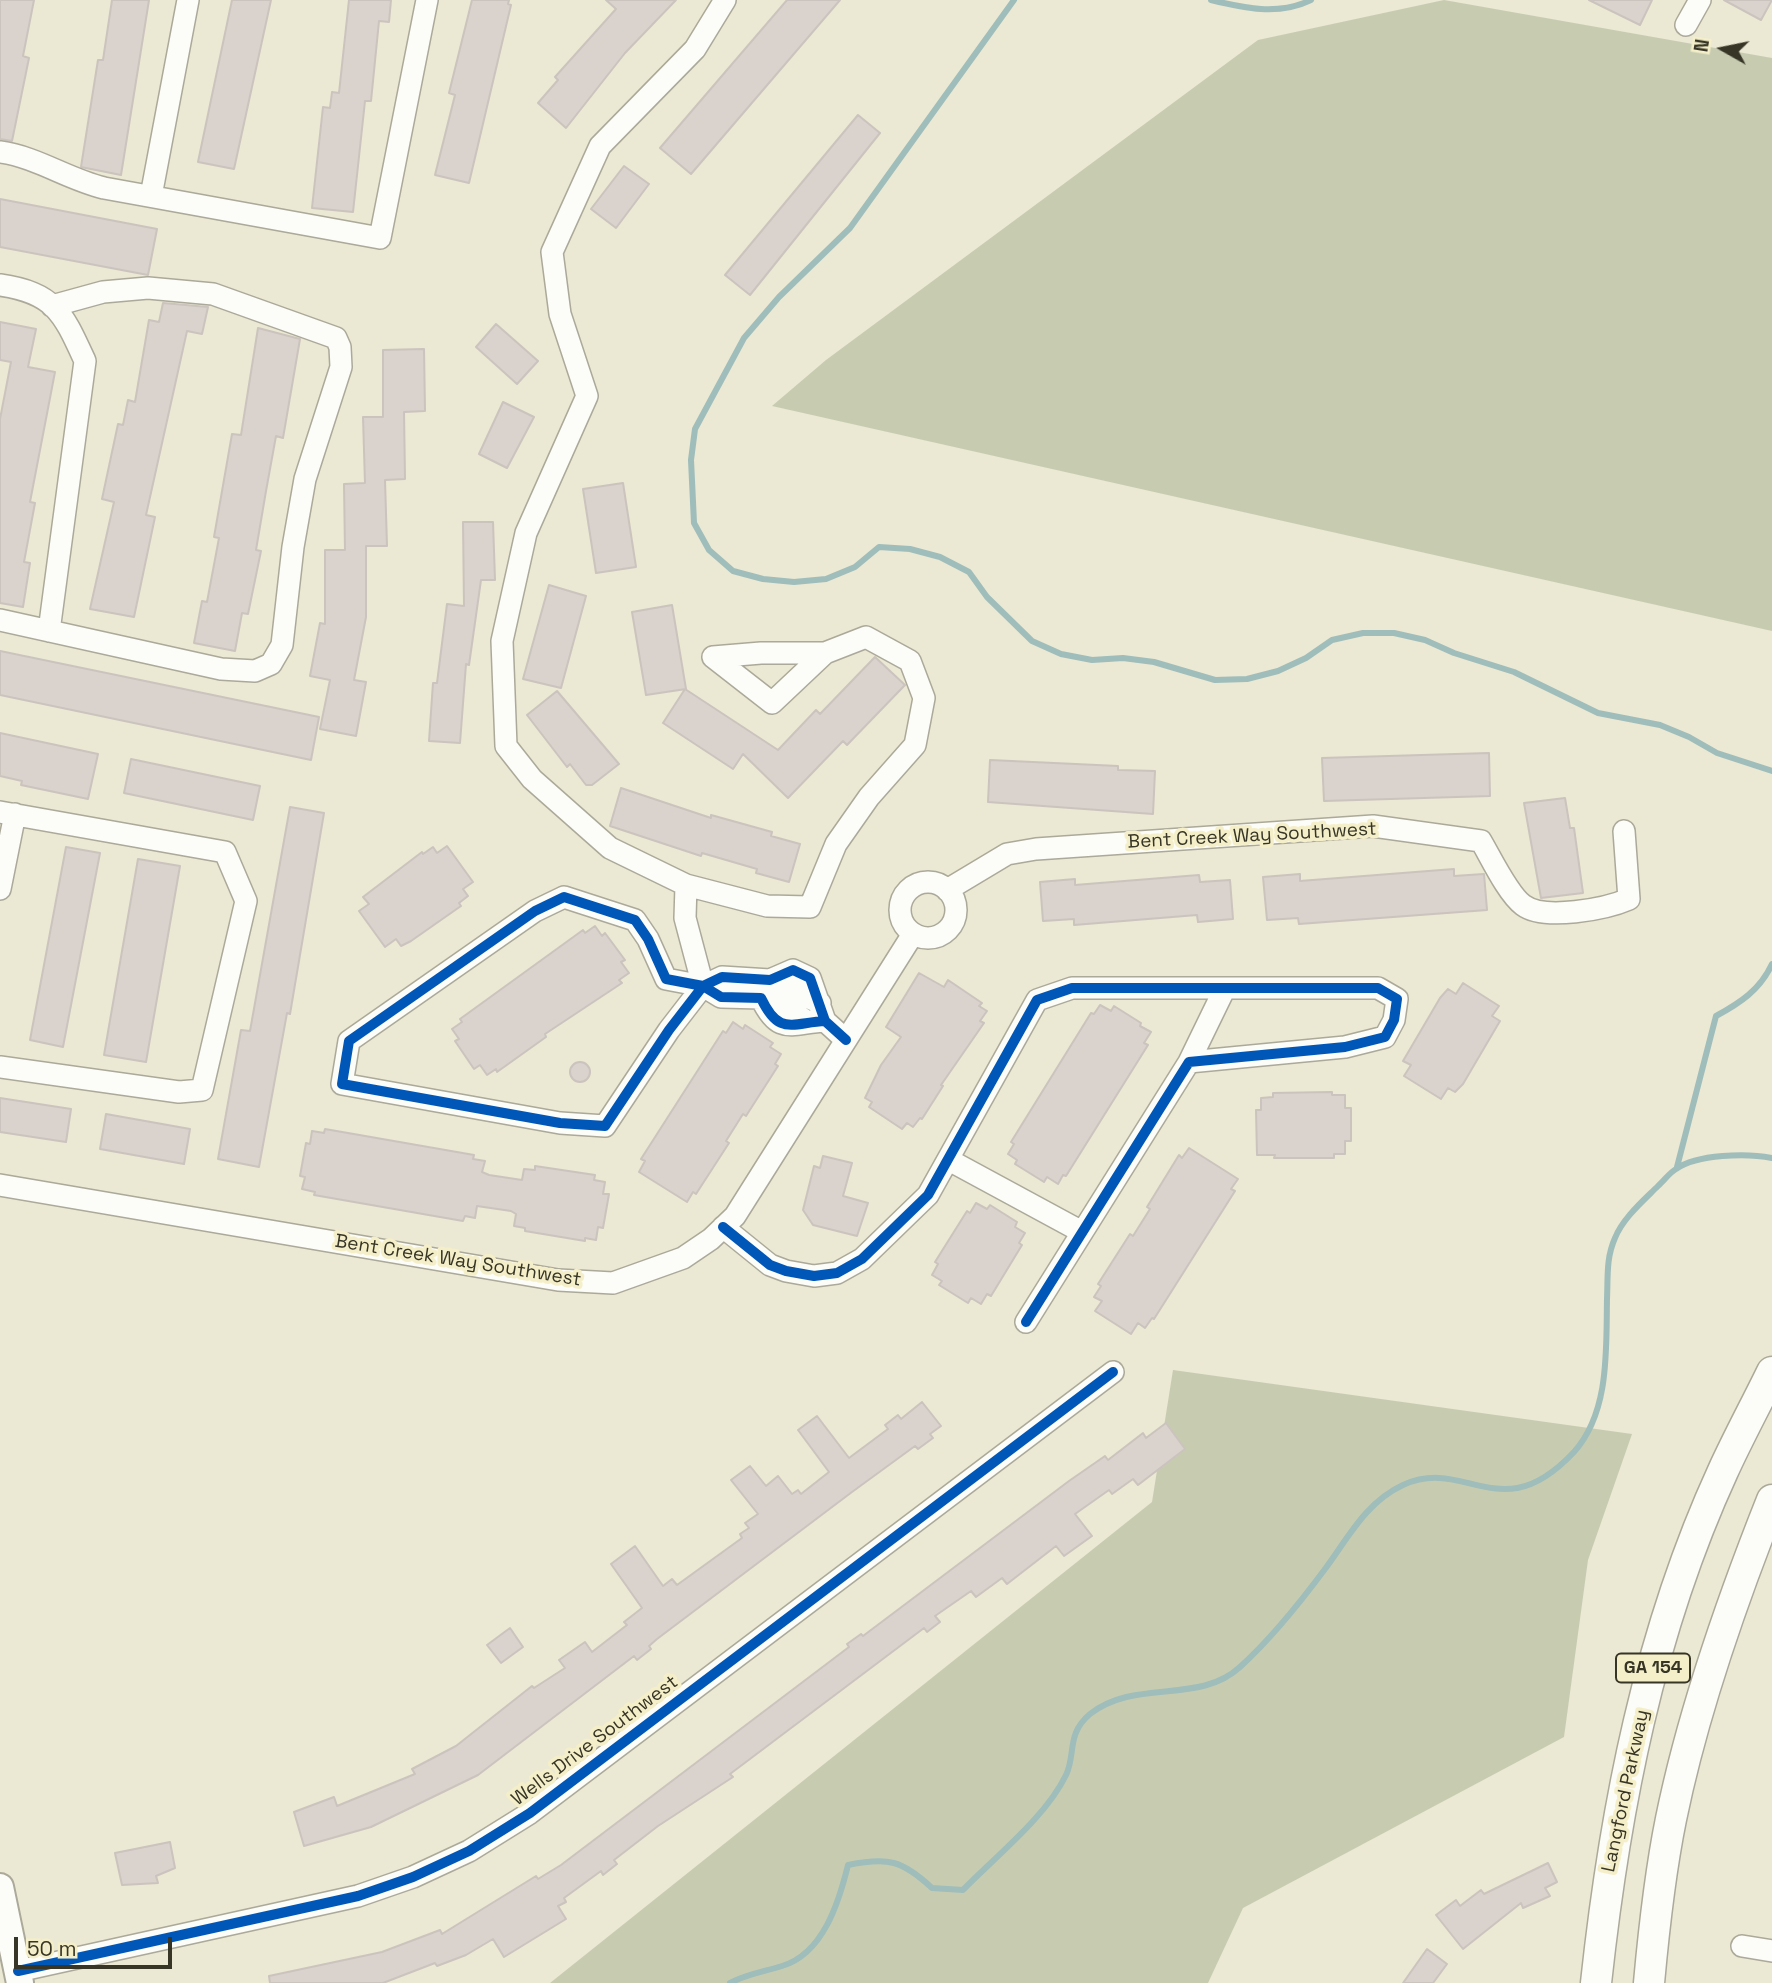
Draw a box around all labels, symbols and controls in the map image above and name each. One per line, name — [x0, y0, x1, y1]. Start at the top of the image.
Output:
north arrow — [1688, 14, 1758, 84]
text: N — [1688, 37, 1715, 54]
street label: Bent Creek Way Southwest — [1127, 818, 1377, 854]
street label: Bent Creek Way Southwest — [333, 1230, 583, 1292]
road number: GA 154 — [1616, 1653, 1690, 1682]
street label: Wells Drive Southwest — [507, 1671, 683, 1811]
street label: Langford Parkway — [1598, 1708, 1654, 1874]
scale bar — [18, 1924, 175, 1968]
text: 50 m — [27, 1935, 77, 1962]

